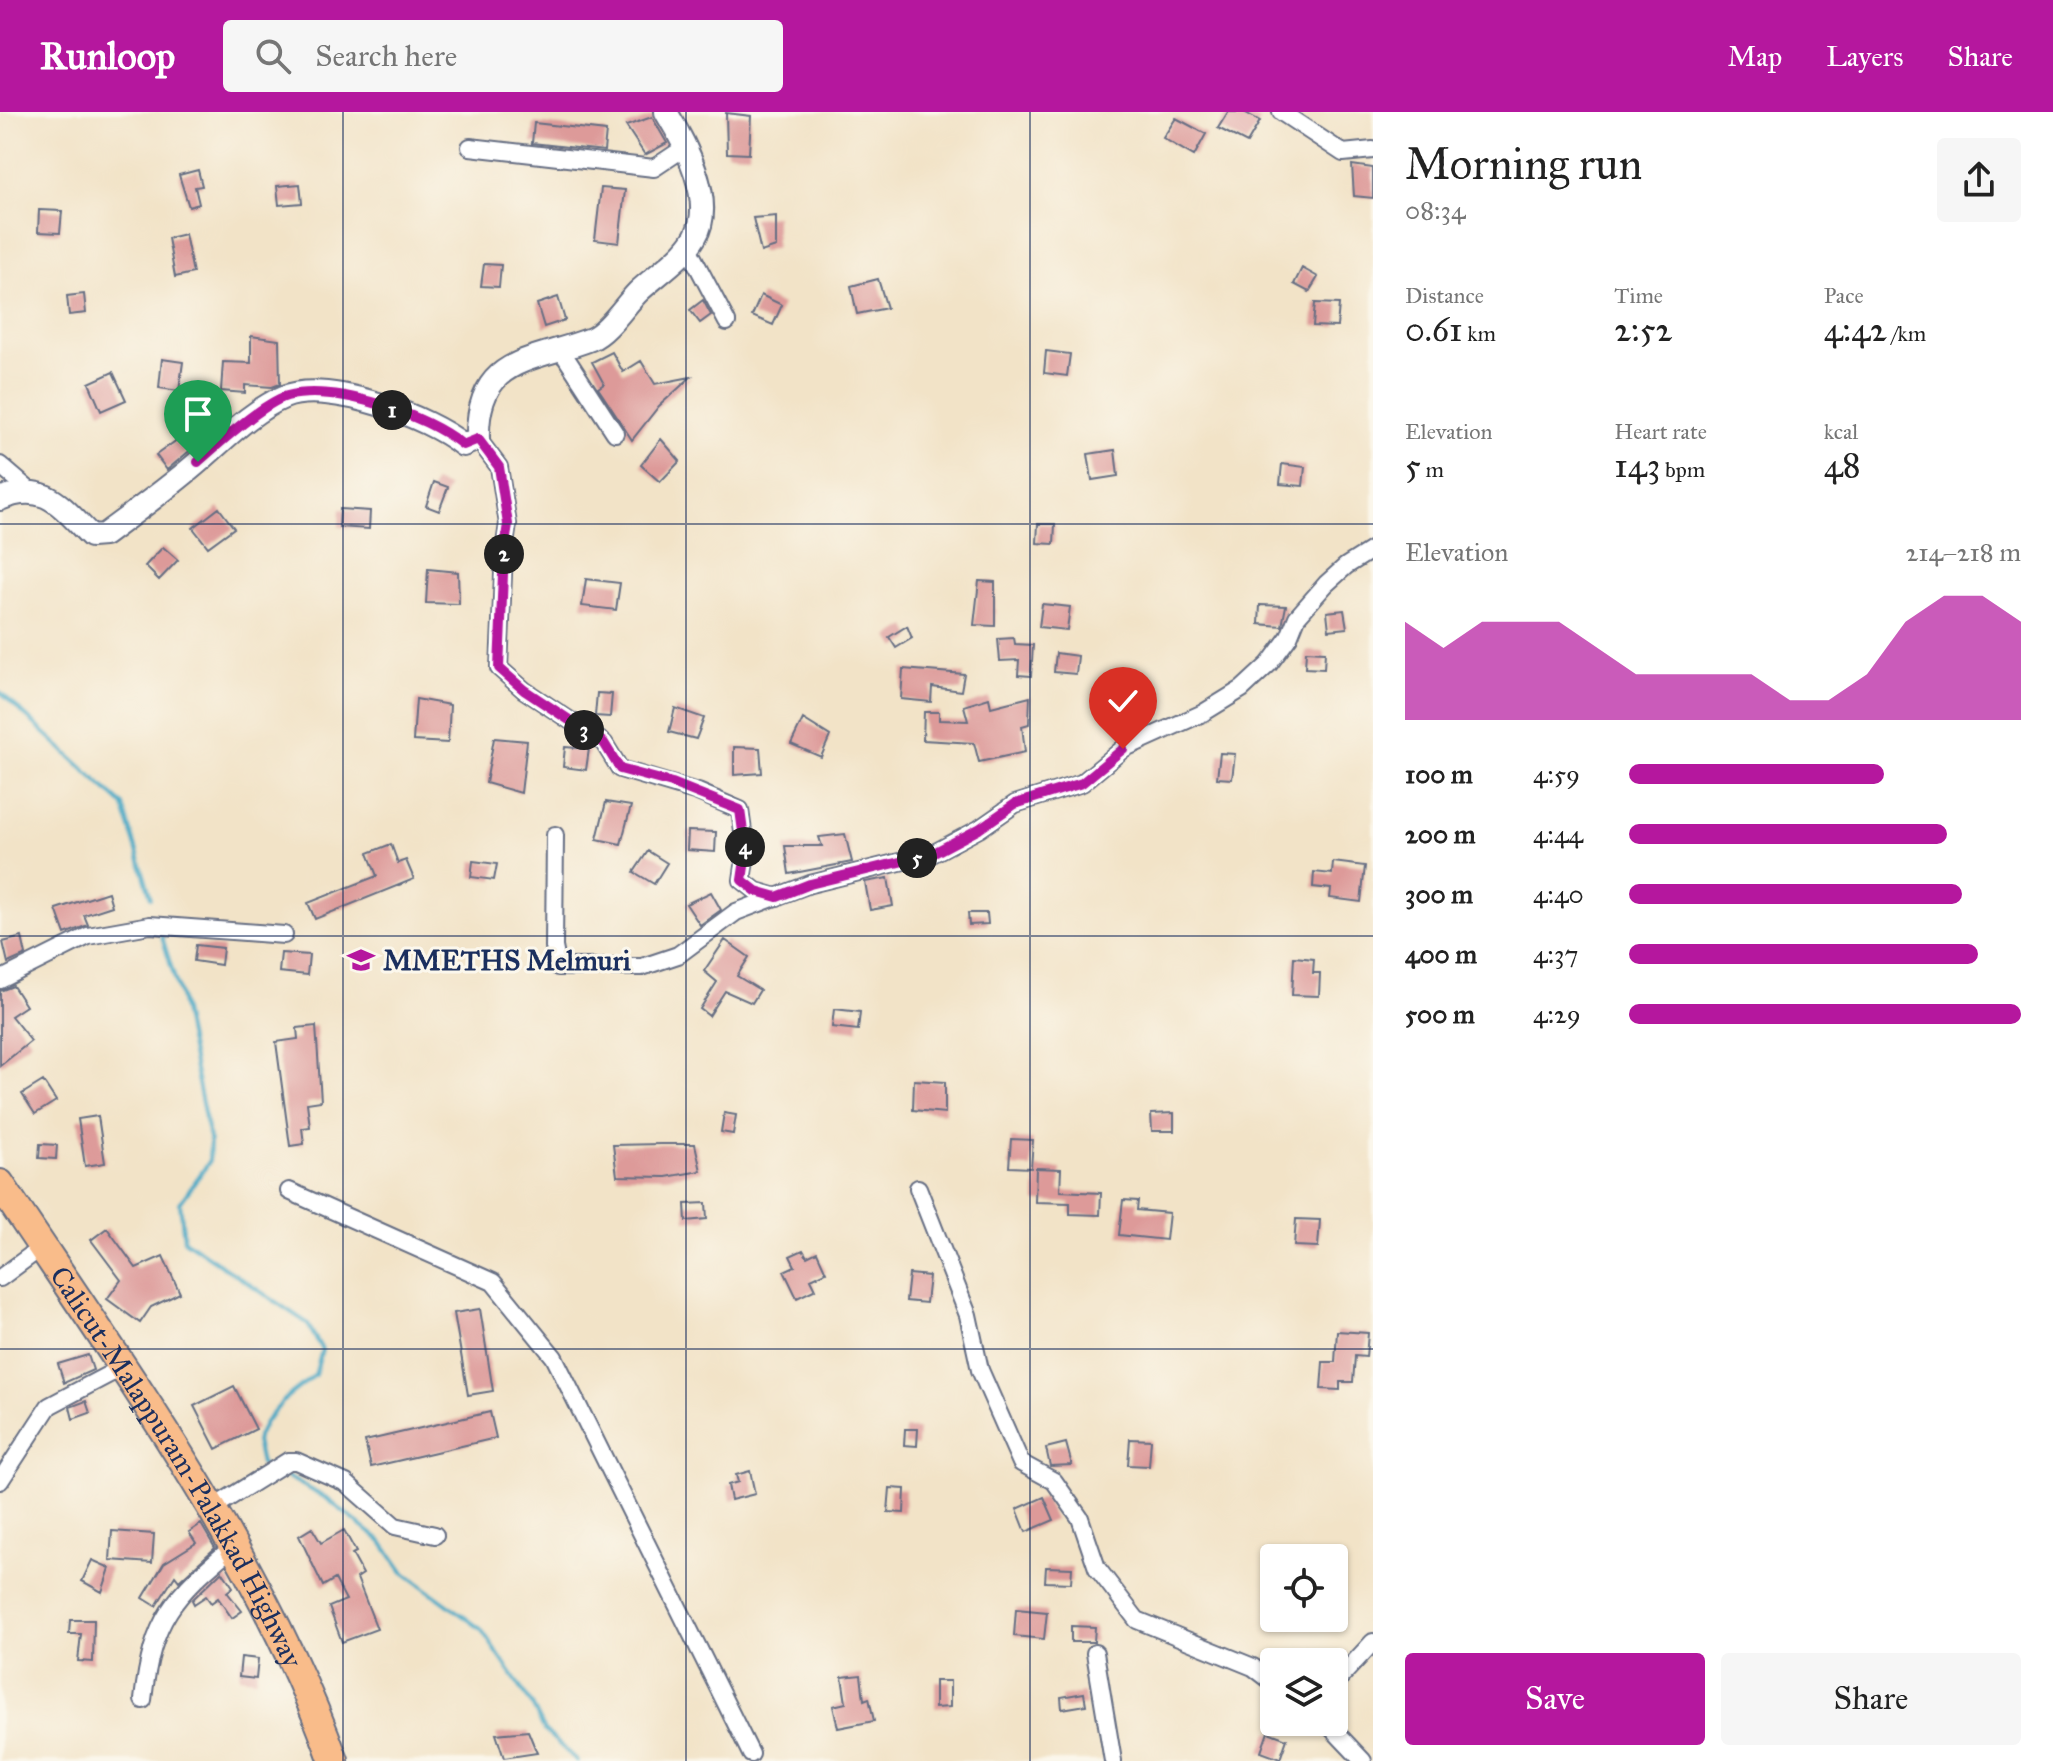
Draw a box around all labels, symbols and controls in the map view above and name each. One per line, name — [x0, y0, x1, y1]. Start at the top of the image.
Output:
search box — [223, 20, 783, 92]
text: Runloop — [40, 33, 175, 79]
icon: search — [251, 34, 295, 78]
text: Search here — [315, 38, 457, 74]
text: Map — [1727, 39, 1782, 74]
text: Layers — [1826, 39, 1904, 74]
text: Share — [1948, 39, 2013, 74]
text: Morning run — [1405, 137, 1642, 191]
button: share — [1937, 138, 2021, 222]
text: 08:34 — [1405, 194, 1465, 226]
text: Distance — [1405, 282, 1484, 309]
text: Time — [1614, 282, 1663, 309]
text: Pace — [1824, 282, 1864, 309]
text: 0.61 — [1405, 309, 1463, 350]
text: 2:52 — [1614, 309, 1672, 350]
text: 4:42 — [1824, 309, 1887, 350]
text: km — [1463, 320, 1496, 347]
text: /km — [1887, 320, 1926, 347]
pin — [164, 380, 232, 462]
pin: 1 — [372, 390, 412, 430]
icon: arrive — [176, 392, 220, 436]
text: 1 — [388, 396, 396, 423]
text: Elevation — [1405, 418, 1492, 445]
text: Heart rate — [1614, 418, 1707, 445]
text: kcal — [1824, 418, 1858, 445]
text: 5 — [1405, 445, 1421, 486]
text: 143 — [1614, 445, 1660, 486]
text: 48 — [1824, 445, 1861, 486]
text: m — [1421, 456, 1444, 483]
text: bpm — [1660, 456, 1705, 483]
pin: 2 — [484, 534, 524, 574]
text: Elevation — [1405, 536, 1508, 568]
text: 214–218 m — [1905, 536, 2021, 568]
text: 2 — [499, 540, 509, 567]
pin — [1089, 667, 1157, 749]
icon: check — [1101, 679, 1145, 723]
pin: 3 — [564, 710, 604, 750]
text: 3 — [580, 716, 588, 743]
text: 100 m — [1405, 758, 1473, 790]
text: 4:59 — [1533, 758, 1580, 790]
text: 200 m — [1405, 818, 1476, 850]
text: 4:44 — [1533, 818, 1583, 850]
pin: 4 — [725, 827, 765, 867]
text: 4 — [739, 833, 751, 860]
pin: 5 — [897, 838, 937, 878]
text: 5 — [912, 844, 922, 871]
text: 300 m — [1405, 878, 1473, 910]
text: 4:40 — [1533, 878, 1584, 910]
text: 400 m — [1405, 938, 1477, 970]
text: 4:37 — [1533, 938, 1578, 970]
place label: MMETHS Melmuri — [383, 943, 631, 978]
school or university icon: MMETHS Melmuri — [346, 945, 376, 975]
text: 500 m — [1405, 998, 1475, 1030]
text: 4:29 — [1533, 998, 1581, 1030]
street label: Calicut-Malappuram-Palakkad Highway — [42, 1260, 311, 1674]
map controls — [1260, 1544, 1348, 1736]
button: locate — [1260, 1544, 1348, 1632]
button: layers — [1260, 1648, 1348, 1736]
button: Save — [1405, 1653, 1705, 1745]
button: Share — [1721, 1653, 2021, 1745]

